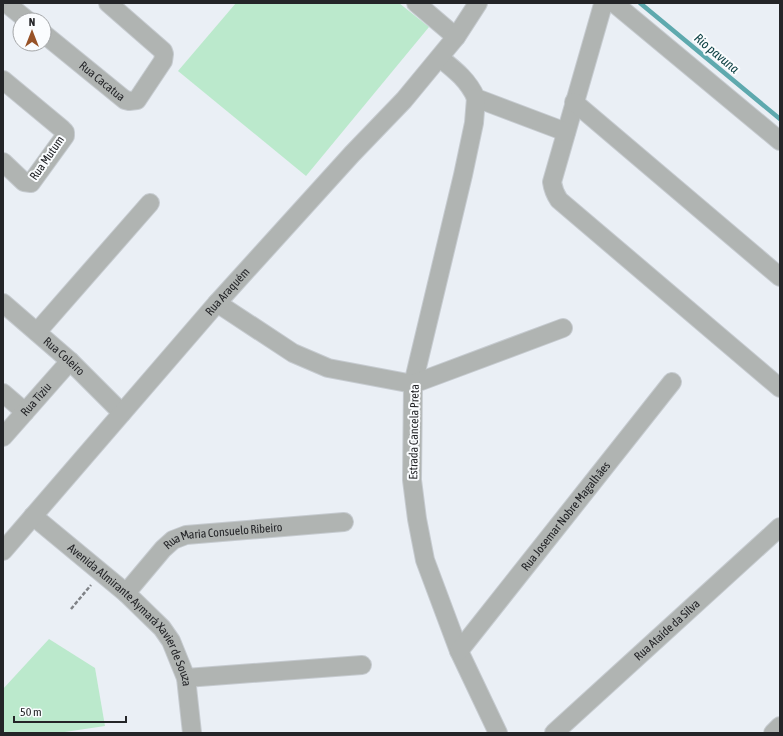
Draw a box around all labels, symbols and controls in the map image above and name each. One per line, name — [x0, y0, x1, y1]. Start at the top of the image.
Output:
north arrow — [12, 12, 52, 52]
text: N — [29, 16, 35, 28]
water label: Rio pavuna — [691, 30, 742, 76]
street label: Rua Cacatua — [76, 59, 128, 104]
street label: Rua Mutum — [27, 133, 67, 183]
street label: Rua Araquém — [202, 265, 253, 318]
street label: Rua Coleiro — [41, 334, 88, 379]
street label: Rua Tiziu — [18, 380, 55, 419]
street label: Estrada Cancela Preta — [406, 384, 422, 480]
street label: Rua Josemar Nobre Magalhães — [518, 459, 613, 574]
street label: Rua Maria Consuelo Ribeiro — [161, 520, 283, 552]
street label: Avenida Almirante Aymará Xavier de Souza — [65, 541, 194, 687]
street label: Rua Ataíde da Silva — [631, 597, 703, 663]
scale bar — [14, 698, 126, 724]
text: 50 m — [20, 705, 42, 719]

